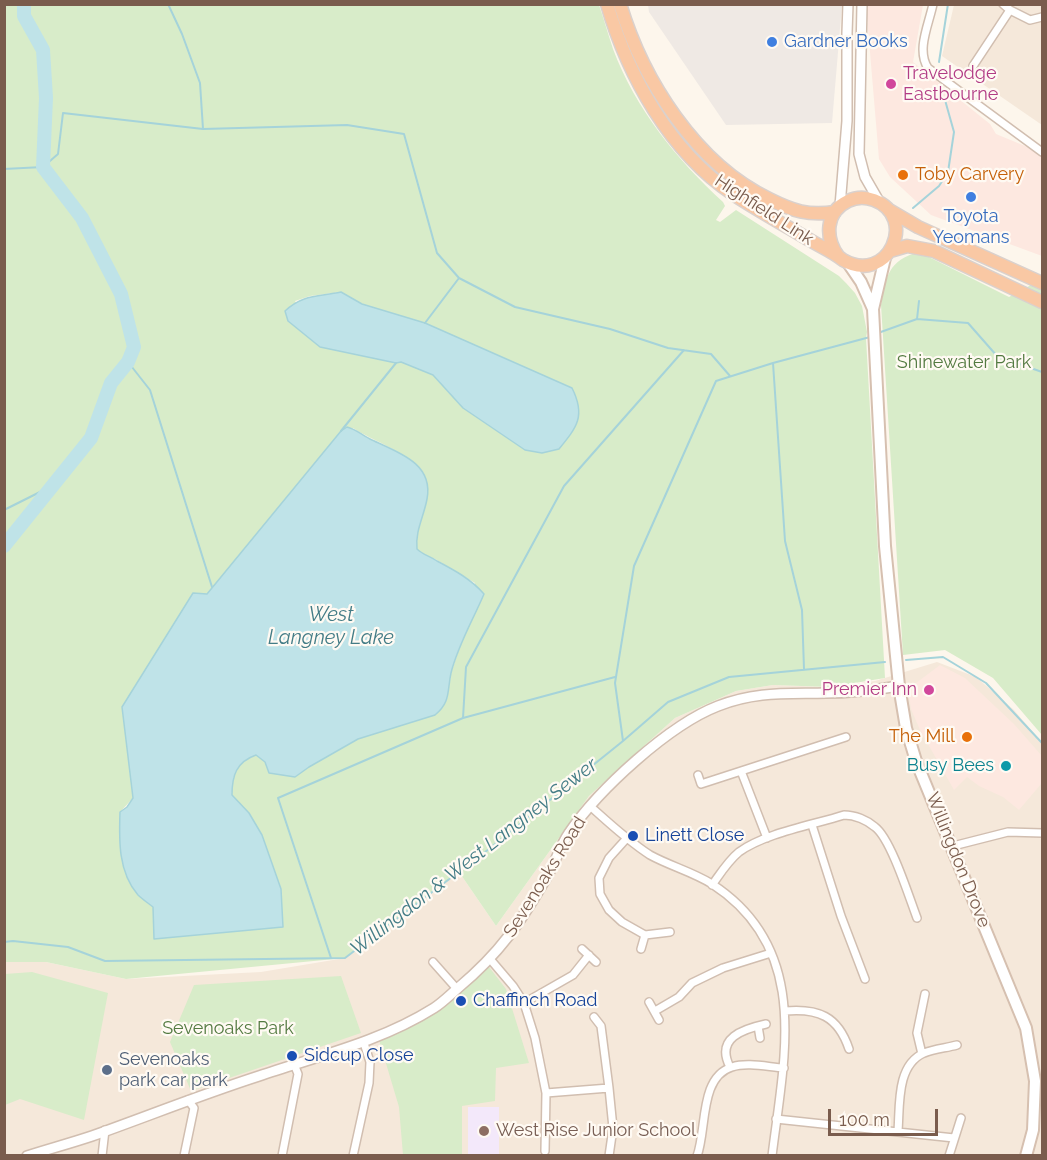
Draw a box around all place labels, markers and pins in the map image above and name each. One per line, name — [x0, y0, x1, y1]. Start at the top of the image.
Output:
place label: Gardner Books — [784, 31, 908, 53]
marker: Gardner Books — [765, 35, 779, 49]
place label: Travelodge Eastbourne — [903, 63, 998, 106]
marker: Travelodge Eastbourne — [884, 77, 898, 91]
place label: Toby Carvery — [915, 164, 1024, 186]
marker: Toby Carvery — [896, 168, 910, 182]
marker: Toyota Yeomans — [964, 190, 978, 204]
place label: Toyota Yeomans — [933, 206, 1009, 248]
place label: Premier Inn — [822, 679, 917, 701]
marker: Premier Inn — [922, 683, 936, 697]
place label: The Mill — [889, 726, 955, 748]
marker: The Mill — [960, 730, 974, 744]
place label: Busy Bees — [907, 755, 994, 777]
marker: Busy Bees — [999, 759, 1013, 773]
place label: Linett Close — [645, 825, 744, 847]
marker: Linett Close — [626, 829, 640, 843]
place label: Chaffinch Road — [473, 990, 597, 1012]
marker: Chaffinch Road — [454, 994, 468, 1008]
place label: Sidcup Close — [304, 1045, 414, 1067]
place label: Sevenoaks park car park — [119, 1049, 228, 1092]
marker: Sidcup Close — [285, 1049, 299, 1063]
marker: Sevenoaks park car park — [100, 1063, 114, 1077]
place label: West Rise Junior School — [496, 1120, 696, 1142]
marker: West Rise Junior School — [477, 1124, 491, 1138]

